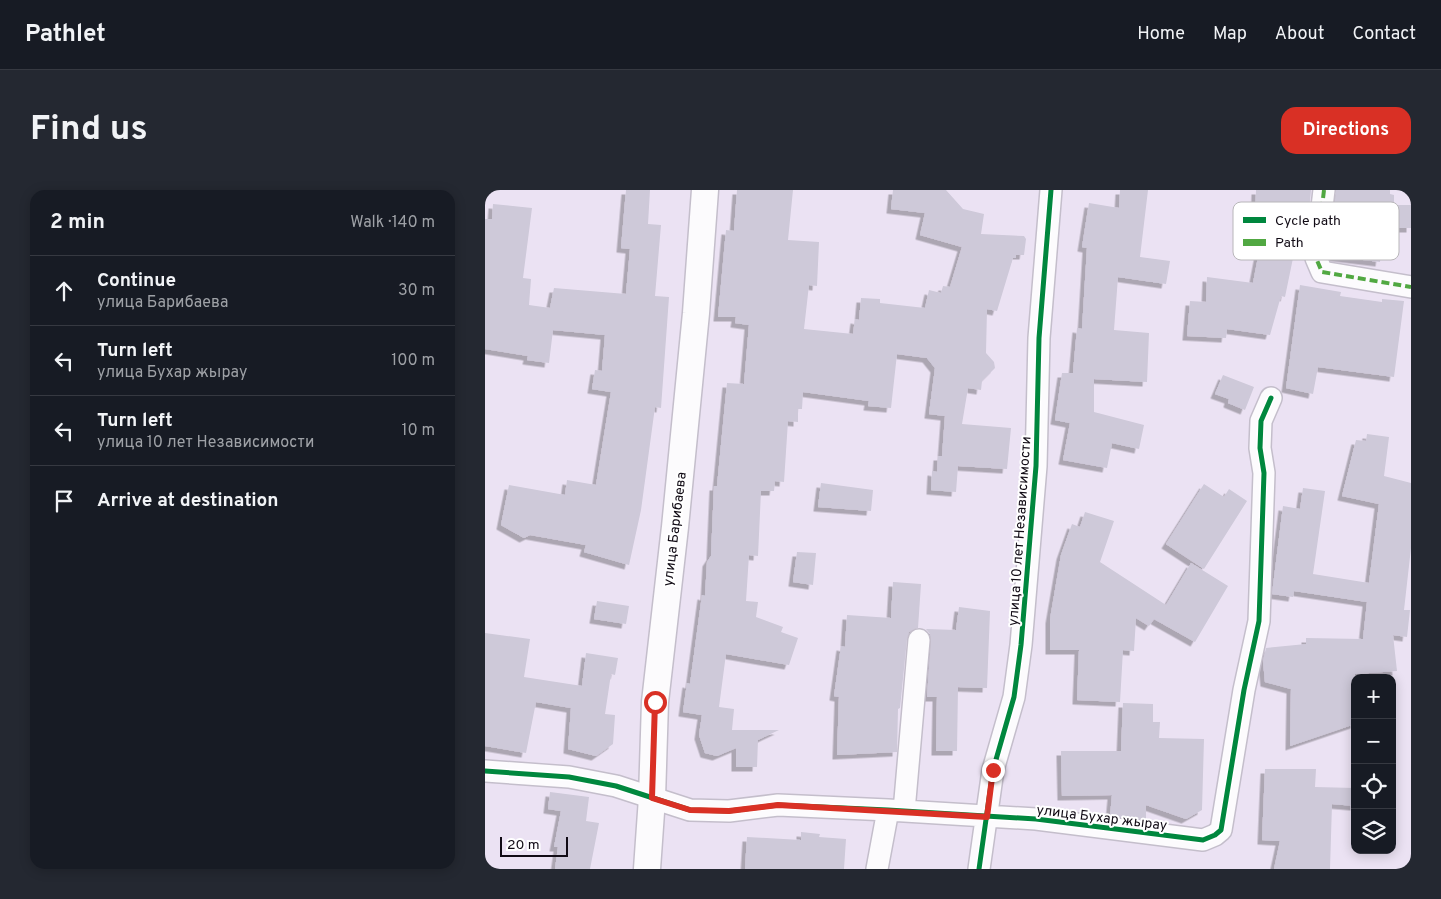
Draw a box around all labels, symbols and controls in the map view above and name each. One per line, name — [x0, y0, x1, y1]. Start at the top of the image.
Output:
text: Pathlet — [25, 20, 106, 50]
text: Home — [1137, 23, 1185, 46]
text: Map — [1213, 23, 1247, 46]
text: About — [1275, 23, 1324, 46]
text: Contact — [1352, 23, 1416, 46]
button: Directions — [1281, 107, 1411, 154]
text: Find us — [30, 108, 148, 152]
legend — [1233, 202, 1399, 260]
text: 2 min — [50, 209, 105, 236]
text: Walk · 140 m — [350, 213, 435, 233]
text: Cycle path — [1275, 213, 1341, 230]
text: Path — [1275, 235, 1304, 252]
text: Continue — [97, 269, 176, 293]
icon: ahead — [50, 277, 78, 305]
text: 30 m — [398, 281, 435, 301]
text: улица Барибаева — [97, 293, 228, 313]
text: Turn left — [97, 339, 173, 363]
icon: left — [50, 347, 78, 375]
text: 100 m — [391, 351, 435, 371]
text: улица Бухар жырау — [97, 363, 247, 383]
text: Turn left — [97, 409, 173, 433]
icon: left — [50, 417, 78, 445]
text: 10 m — [401, 421, 435, 441]
text: улица 10 лет Независимости — [97, 433, 314, 453]
street label: улица 10 лет Независимости — [1005, 436, 1036, 627]
street label: улица Барибаева — [660, 471, 691, 587]
icon: arrive — [50, 487, 78, 515]
text: Arrive at destination — [97, 489, 278, 513]
map controls — [1351, 674, 1396, 854]
button: + — [1351, 674, 1396, 719]
route start — [644, 691, 667, 714]
button: − — [1351, 719, 1396, 764]
route end — [982, 759, 1005, 782]
button: locate — [1351, 764, 1396, 809]
street label: улица Бухар жырау — [1035, 802, 1168, 835]
button: layers — [1351, 809, 1396, 854]
scale bar — [500, 834, 567, 857]
text: 20 m — [507, 837, 540, 854]

